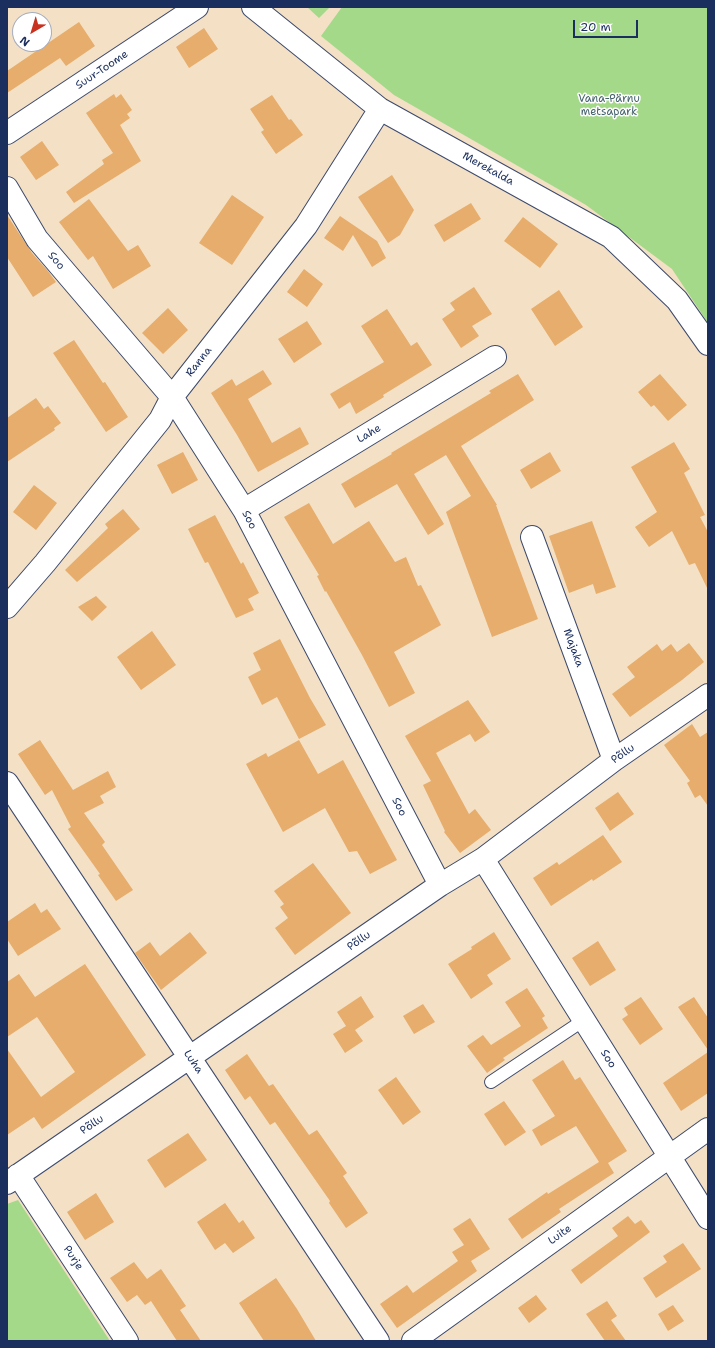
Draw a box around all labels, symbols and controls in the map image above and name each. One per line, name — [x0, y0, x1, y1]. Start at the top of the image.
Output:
north arrow — [12, 12, 52, 52]
scale bar — [575, 12, 640, 38]
text: 20 m — [580, 19, 611, 35]
text: N — [17, 32, 33, 50]
street label: Suur-Toome — [73, 48, 131, 92]
park label: Vana-Pärnu metsapark — [578, 92, 640, 118]
street label: Merekalda — [460, 149, 516, 189]
street label: Soo — [45, 249, 67, 273]
street label: Ranna — [183, 344, 215, 380]
street label: Lahe — [355, 422, 383, 446]
street label: Soo — [239, 508, 259, 532]
street label: Majaka — [560, 627, 586, 669]
street label: Põllu — [609, 741, 637, 767]
street label: Soo — [389, 795, 409, 819]
street label: Põllu — [345, 928, 373, 954]
street label: Soo — [597, 1047, 619, 1071]
street label: Luha — [180, 1048, 206, 1076]
street label: Põllu — [78, 1112, 106, 1138]
street label: Luite — [546, 1222, 574, 1248]
street label: Purje — [60, 1243, 86, 1273]

